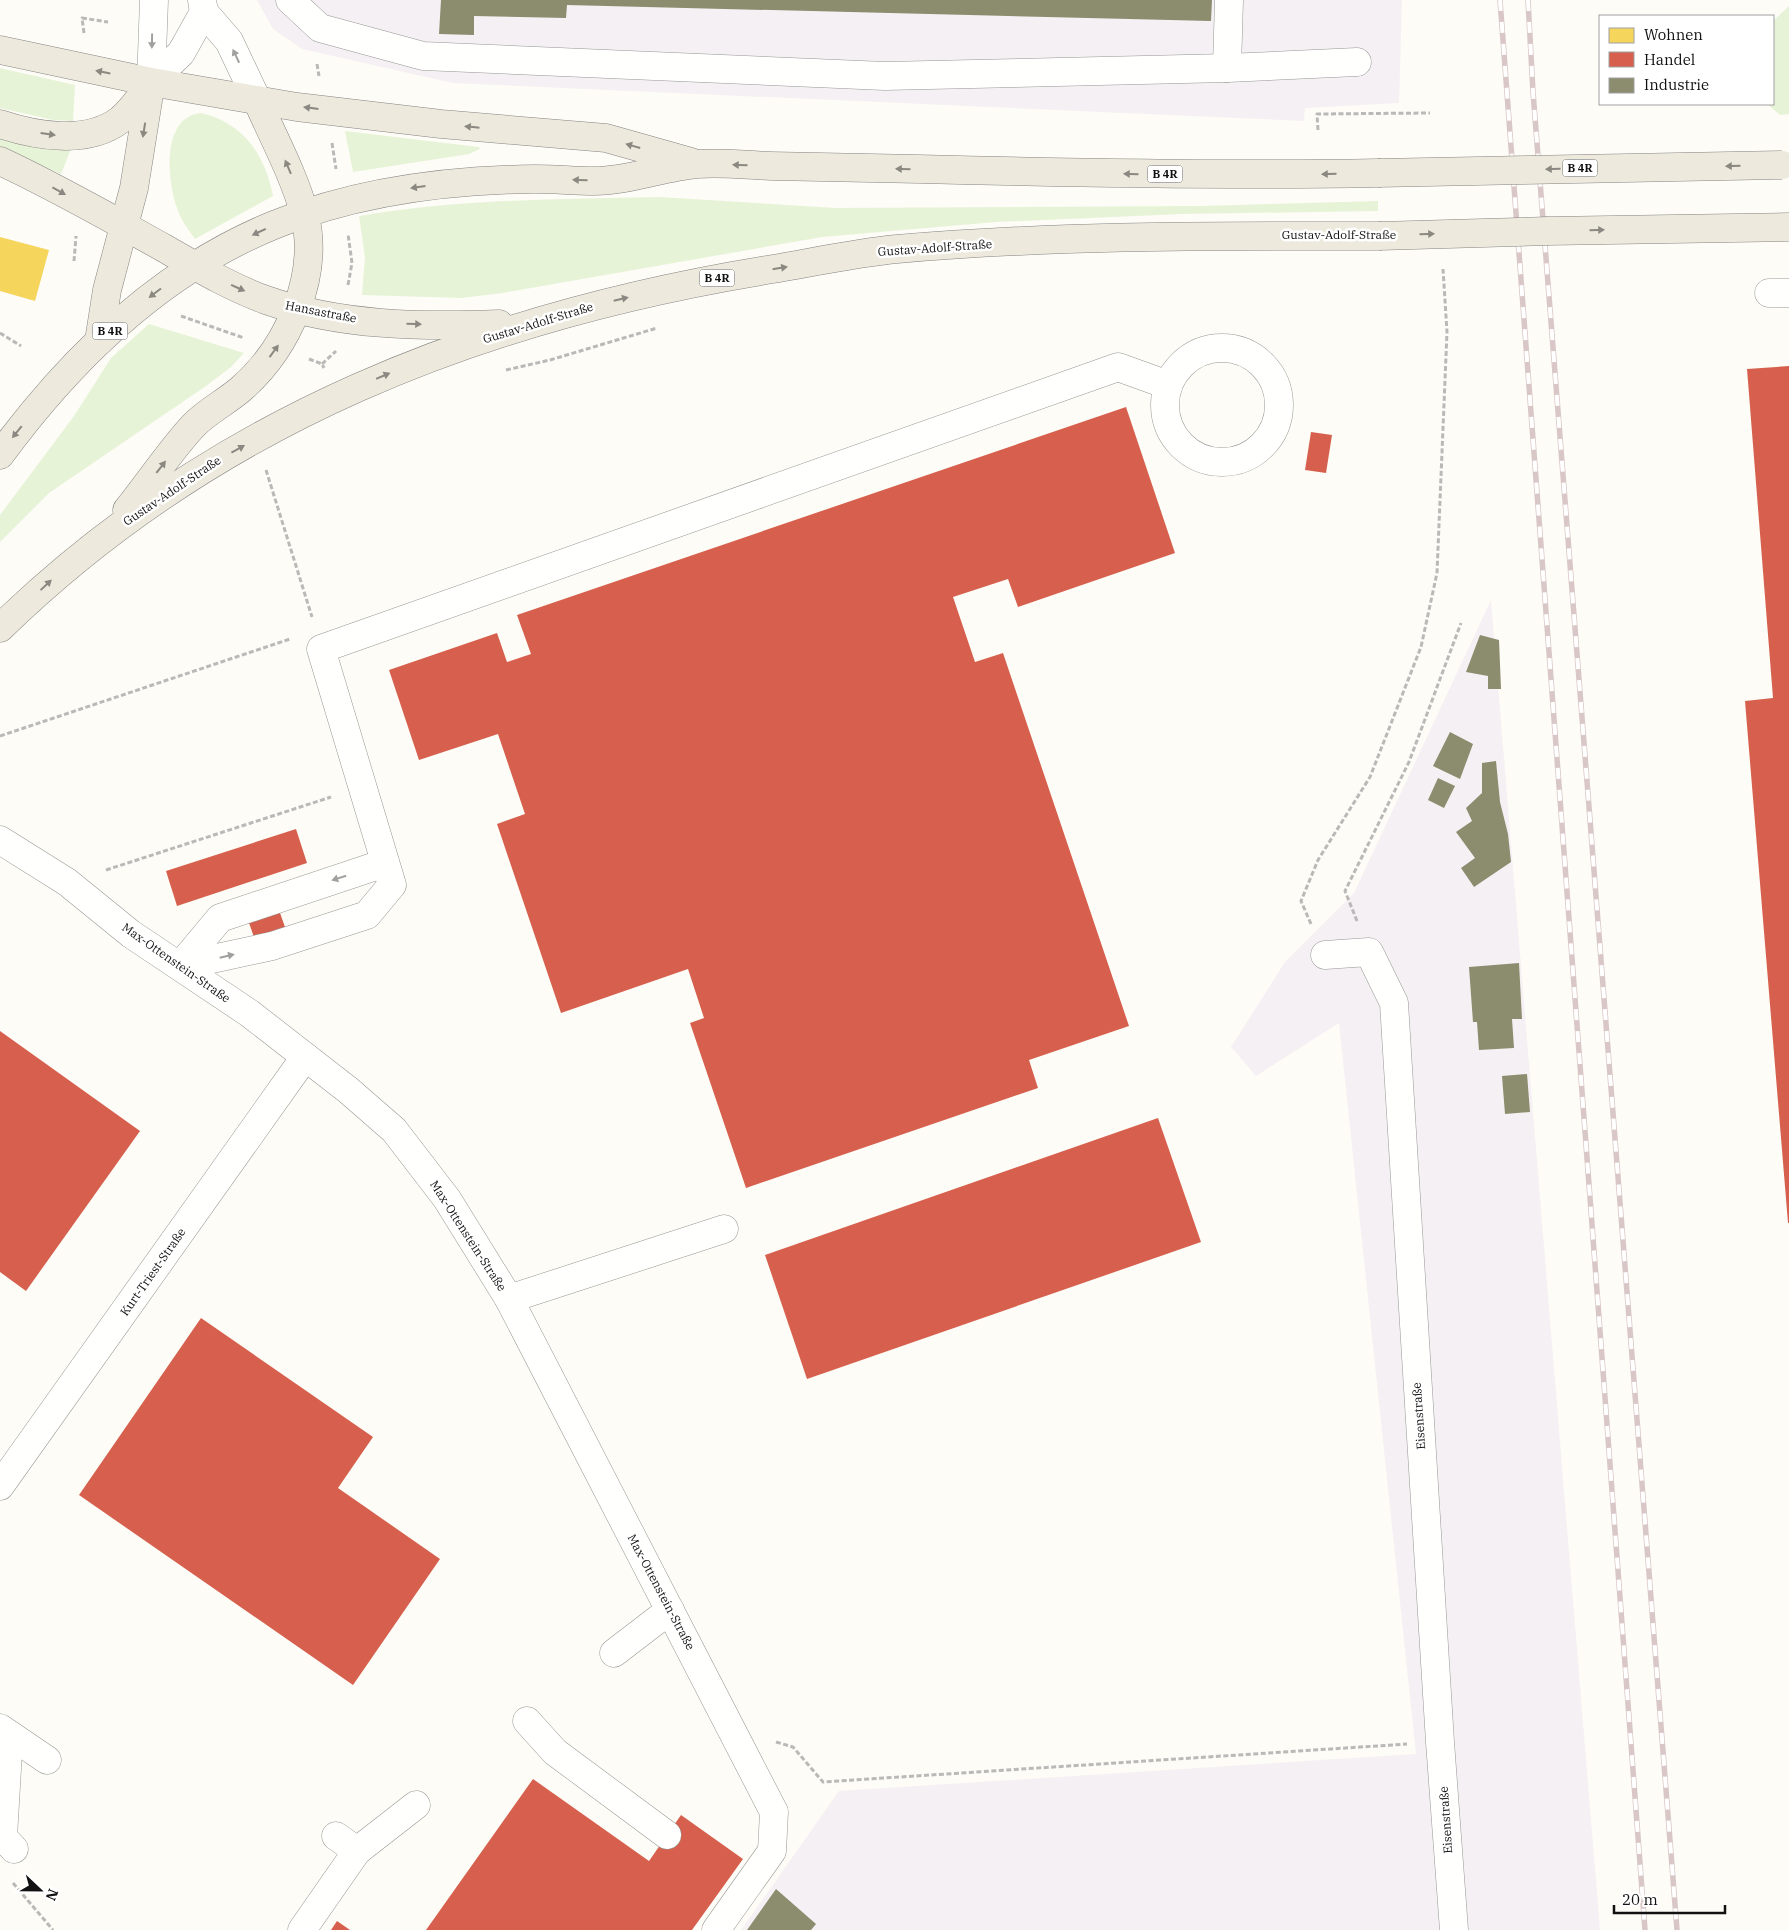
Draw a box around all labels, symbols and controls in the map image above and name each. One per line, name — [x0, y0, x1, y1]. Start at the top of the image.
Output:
legend — [1599, 15, 1774, 105]
text: Wohnen — [1644, 25, 1703, 44]
one-way arrow — [148, 33, 156, 49]
one-way arrow — [232, 49, 240, 63]
text: Handel — [1644, 50, 1695, 69]
one-way arrow — [95, 68, 111, 76]
text: Industrie — [1644, 75, 1709, 94]
one-way arrow — [303, 104, 319, 112]
one-way arrow — [139, 122, 147, 138]
one-way arrow — [464, 123, 480, 131]
one-way arrow — [40, 130, 56, 138]
one-way arrow — [626, 141, 641, 149]
one-way arrow — [283, 160, 291, 174]
road number: B 4R — [1562, 160, 1598, 177]
one-way arrow — [732, 161, 748, 169]
one-way arrow — [1725, 162, 1741, 170]
one-way arrow — [895, 165, 911, 173]
road number: B 4R — [1148, 165, 1182, 182]
one-way arrow — [1545, 165, 1561, 173]
one-way arrow — [1123, 169, 1139, 177]
one-way arrow — [1321, 170, 1337, 178]
one-way arrow — [571, 176, 587, 184]
one-way arrow — [409, 183, 425, 191]
one-way arrow — [53, 186, 66, 195]
one-way arrow — [1589, 226, 1605, 234]
street label: Gustav-Adolf-Straße — [1282, 227, 1396, 242]
one-way arrow — [252, 228, 266, 236]
one-way arrow — [1420, 230, 1436, 238]
street label: Gustav-Adolf-Straße — [877, 236, 993, 259]
one-way arrow — [773, 263, 789, 271]
road number: B 4R — [700, 270, 734, 286]
one-way arrow — [231, 284, 245, 292]
one-way arrow — [148, 288, 162, 298]
one-way arrow — [613, 295, 628, 303]
street label: Hansastraße — [284, 297, 358, 326]
street label: Gustav-Adolf-Straße — [481, 299, 595, 346]
one-way arrow — [406, 321, 422, 329]
road number: B 4R — [92, 322, 128, 340]
one-way arrow — [269, 344, 279, 358]
one-way arrow — [376, 371, 390, 379]
one-way arrow — [12, 425, 23, 438]
one-way arrow — [232, 444, 245, 453]
street label: Gustav-Adolf-Straße — [120, 452, 223, 529]
one-way arrow — [156, 461, 167, 474]
one-way arrow — [40, 579, 52, 591]
one-way arrow — [331, 874, 346, 882]
street label: Max-Ottenstein-Straße — [119, 919, 233, 1006]
one-way arrow — [220, 952, 235, 960]
street label: Max-Ottenstein-Straße — [427, 1178, 510, 1294]
street label: Kurt-Triest-Straße — [117, 1225, 189, 1319]
street label: Eisenstraße — [1409, 1382, 1428, 1450]
street label: Max-Ottenstein-Straße — [625, 1531, 698, 1652]
street label: Eisenstraße — [1436, 1786, 1455, 1854]
north arrow — [15, 1865, 65, 1915]
scale bar — [1614, 1882, 1725, 1914]
text: N — [42, 1886, 62, 1903]
text: 20 m — [1622, 1890, 1658, 1909]

